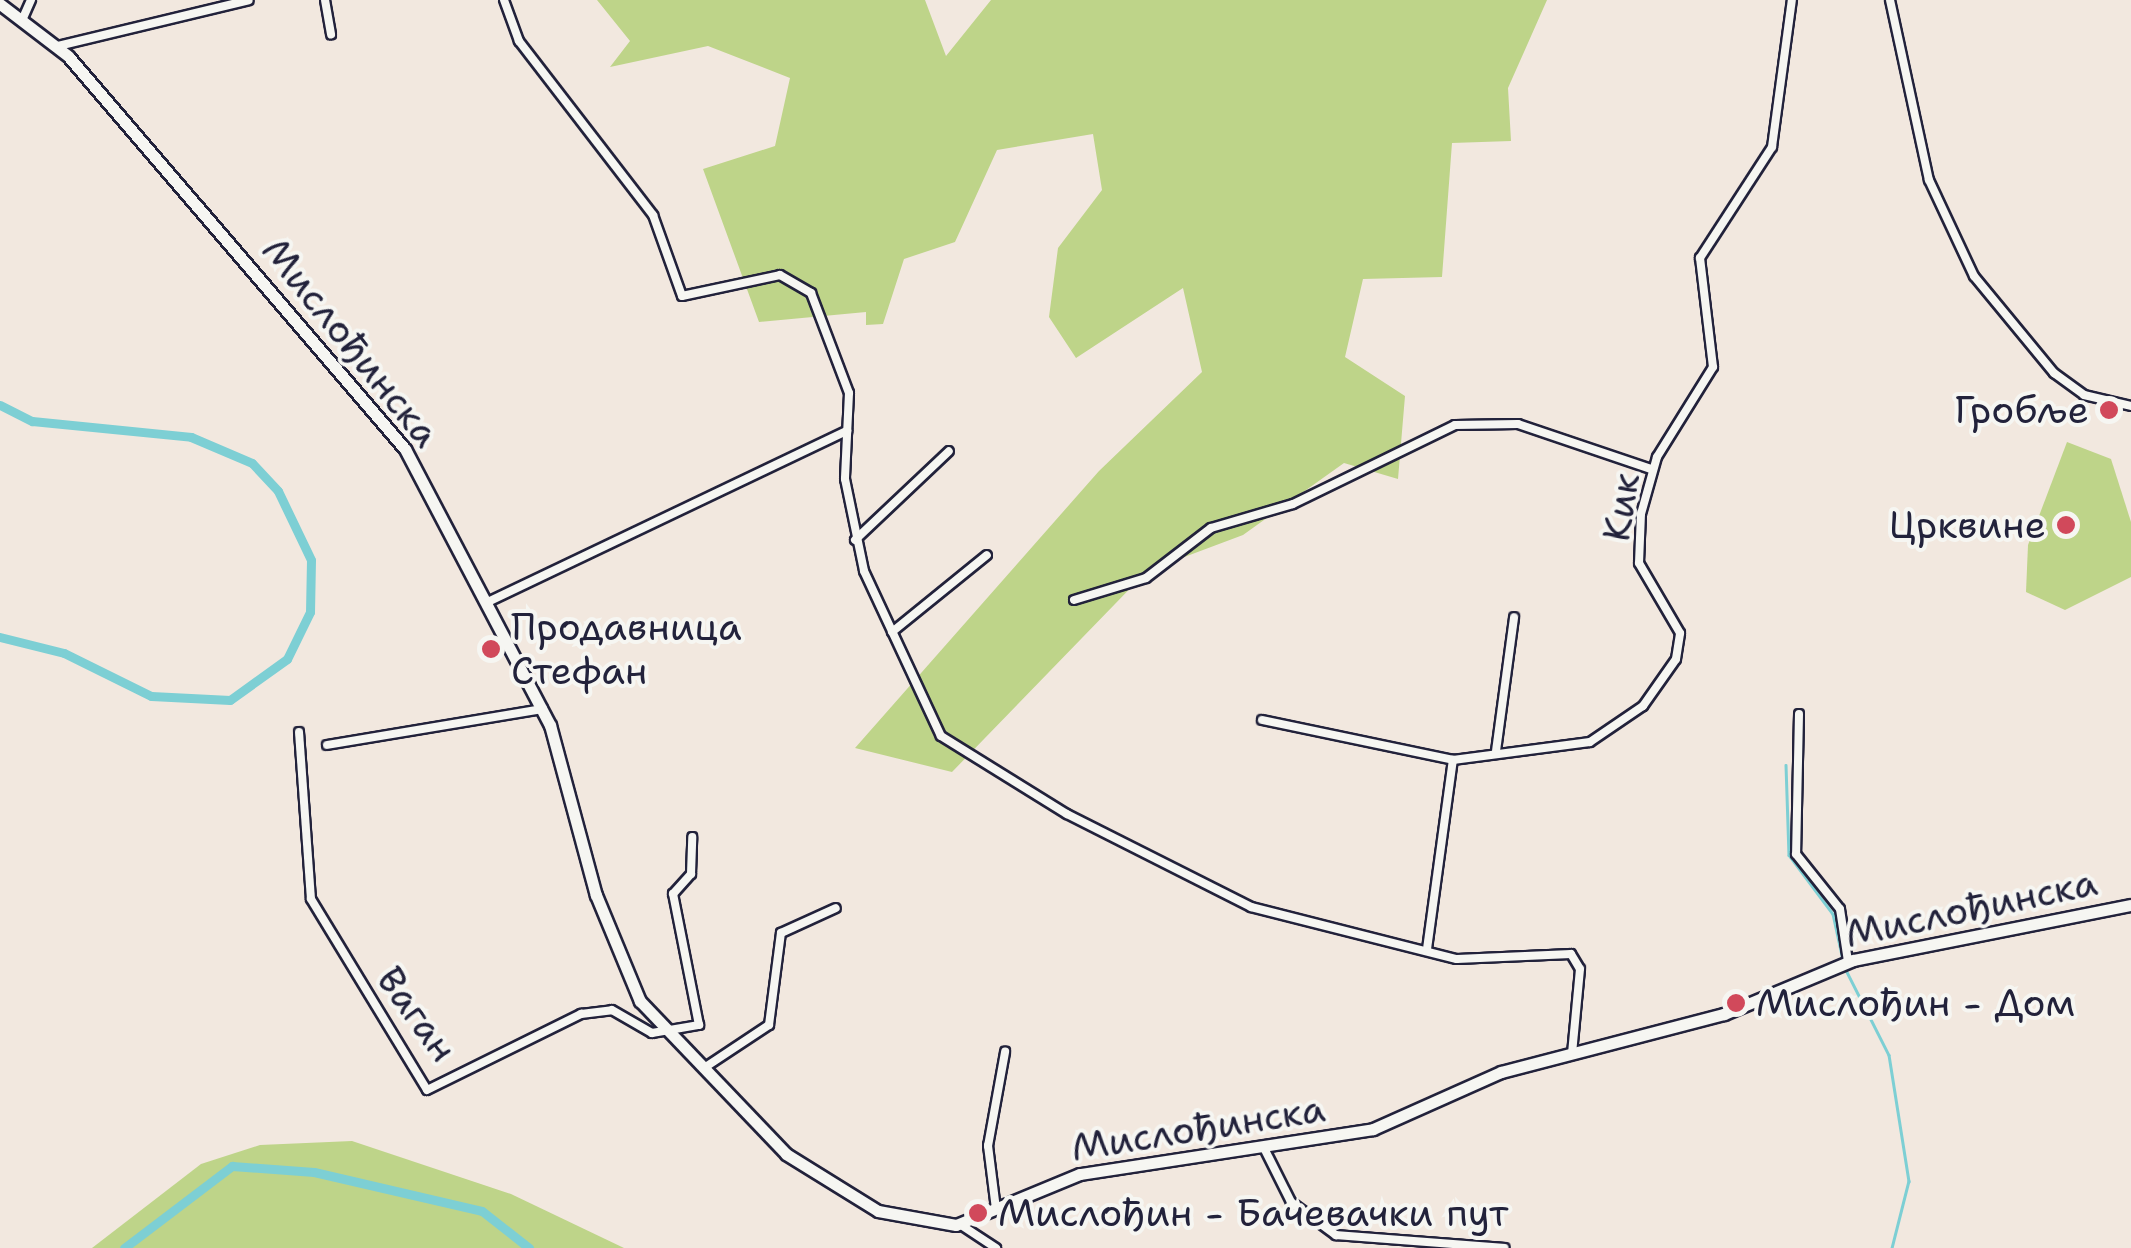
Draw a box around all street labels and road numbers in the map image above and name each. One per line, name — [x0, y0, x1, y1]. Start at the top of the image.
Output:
street label: Мислођинска — [253, 228, 449, 456]
street label: Кик — [1593, 470, 1649, 544]
street label: Мислођинска — [1841, 859, 2101, 957]
street label: Ваган — [367, 958, 467, 1070]
street label: Мислођинска — [1068, 1085, 1328, 1171]

